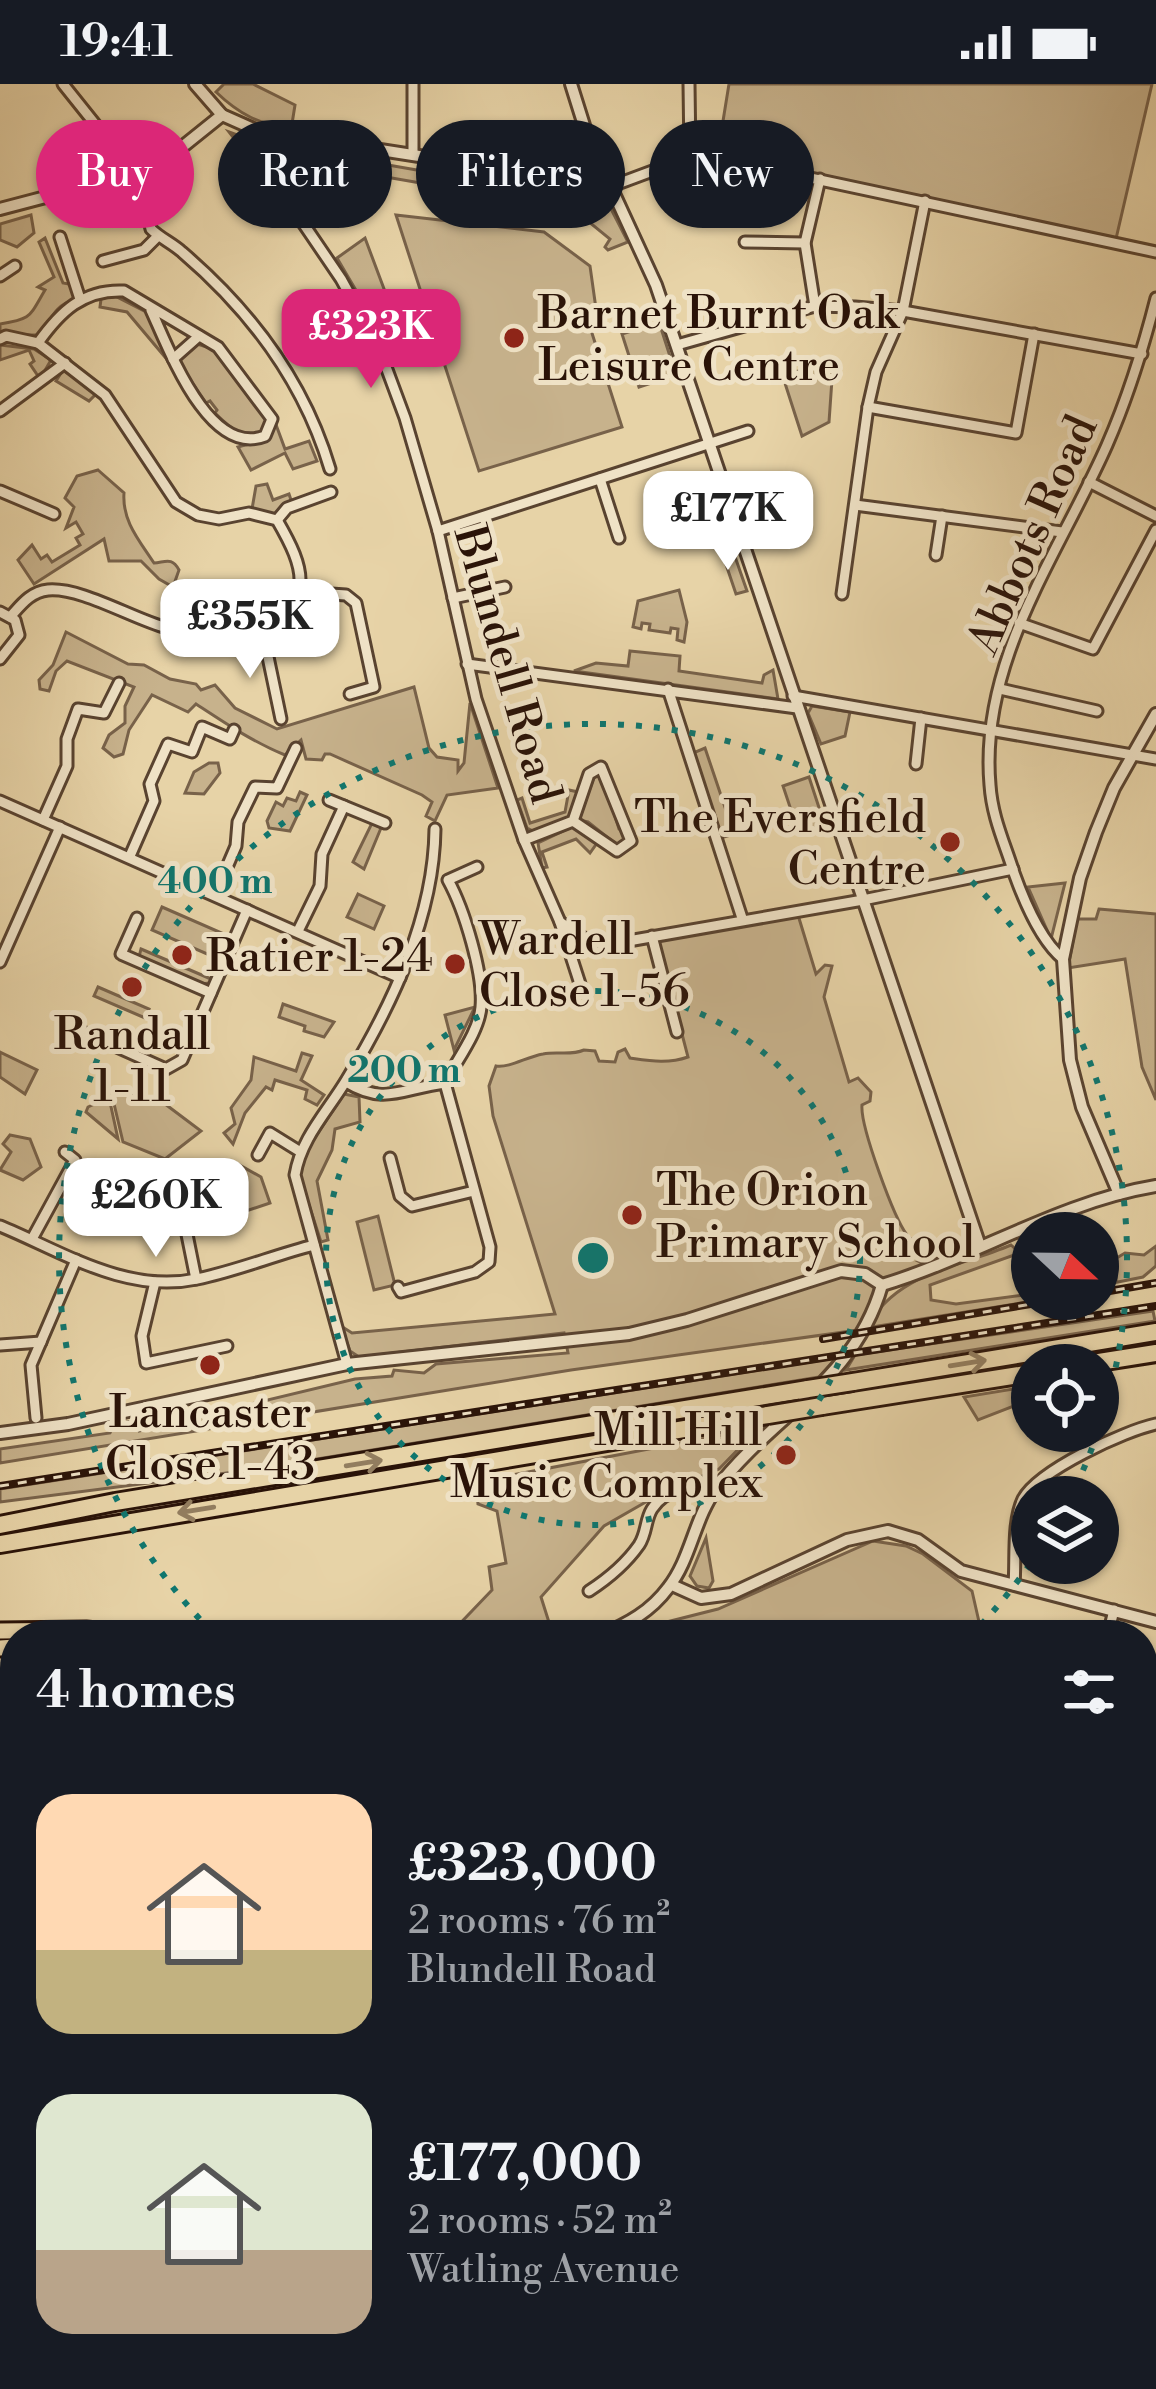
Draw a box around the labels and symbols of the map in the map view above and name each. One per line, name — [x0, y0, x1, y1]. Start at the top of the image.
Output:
place label: Barnet Burnt Oak Leisure Centre — [537, 286, 901, 395]
pin: £323K — [287, 289, 455, 391]
marker: Barnet Burnt Oak Leisure Centre — [501, 325, 527, 351]
street label: Abbots Road — [955, 406, 1111, 664]
pin: £177K — [644, 471, 812, 573]
street label: Blundell Road — [440, 518, 574, 810]
pin: £355K — [166, 579, 334, 681]
place label: The Eversfield Centre — [634, 790, 926, 899]
marker: The Eversfield Centre — [937, 829, 963, 855]
text: 400 m — [158, 860, 273, 905]
place label: Wardell Close 1-56 — [477, 912, 689, 1021]
place label: Ratier 1-24 — [206, 929, 433, 986]
marker: Ratier 1-24 — [169, 942, 195, 968]
marker: Wardell Close 1-56 — [442, 951, 468, 977]
marker: Randall 1-11 — [119, 974, 145, 1000]
place label: Randall 1-11 — [54, 1007, 210, 1116]
text: 200 m — [347, 1049, 461, 1094]
pin: £260K — [72, 1158, 240, 1260]
place label: The Orion Primary School — [656, 1163, 975, 1272]
marker: The Orion Primary School — [619, 1202, 645, 1228]
north arrow — [1011, 1212, 1119, 1320]
centre of rings — [572, 1237, 614, 1279]
one-way arrow — [948, 1350, 987, 1373]
marker: Lancaster Close 1-43 — [197, 1352, 223, 1378]
place label: Lancaster Close 1-43 — [105, 1385, 315, 1494]
place label: Mill Hill Music Complex — [450, 1403, 763, 1512]
marker: Mill Hill Music Complex — [773, 1442, 799, 1468]
one-way arrow — [344, 1451, 383, 1474]
one-way arrow — [178, 1499, 217, 1522]

